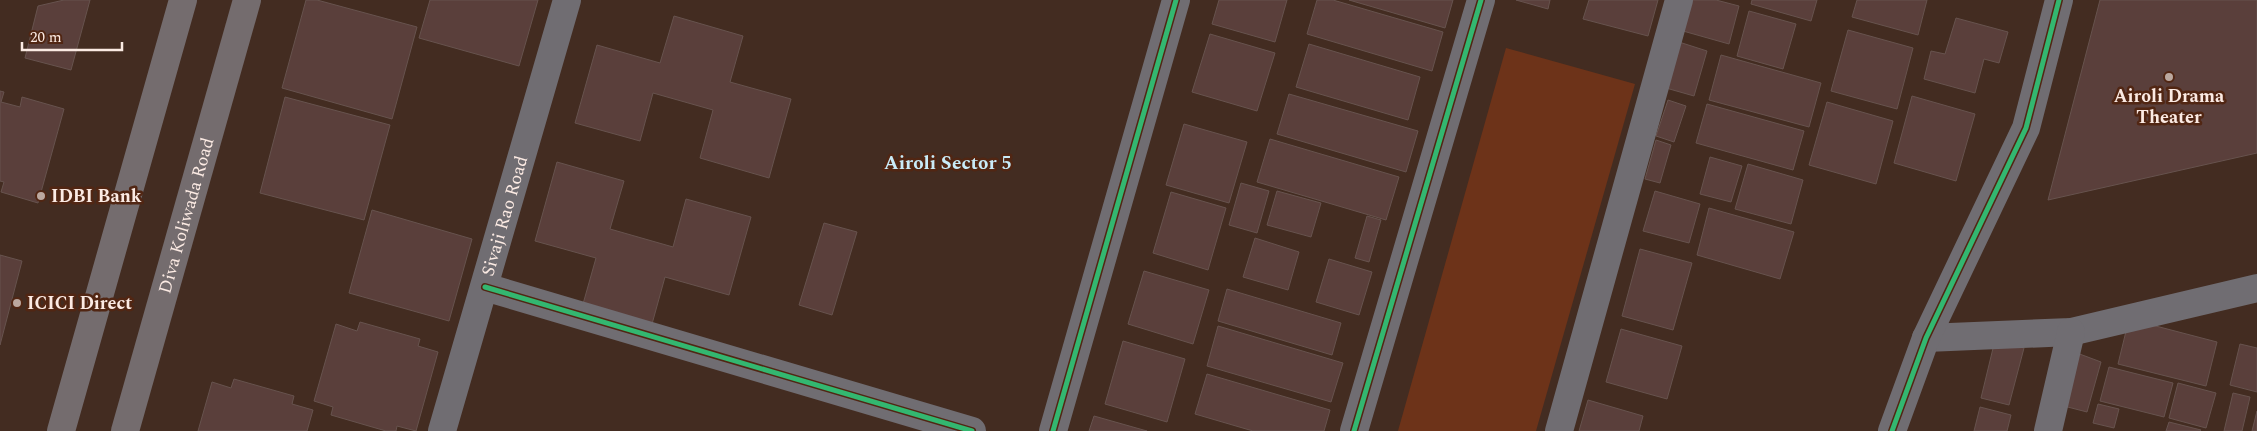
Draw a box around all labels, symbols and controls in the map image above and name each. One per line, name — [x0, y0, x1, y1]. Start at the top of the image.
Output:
scale bar — [22, 20, 122, 52]
text: 20 m — [30, 26, 62, 49]
marker: Airoli Drama Theater — [2163, 71, 2175, 83]
place label: Airoli Drama Theater — [2114, 83, 2225, 131]
street label: Diva Koliwada Road — [152, 134, 221, 297]
district label: Airoli Sector 5 — [884, 149, 1012, 178]
street label: Sivaji Rao Road — [475, 153, 535, 279]
place label: IDBI Bank — [51, 183, 142, 210]
marker: IDBI Bank — [35, 190, 47, 202]
place label: ICICI Direct — [27, 290, 132, 317]
marker: ICICI Direct — [11, 297, 23, 309]

